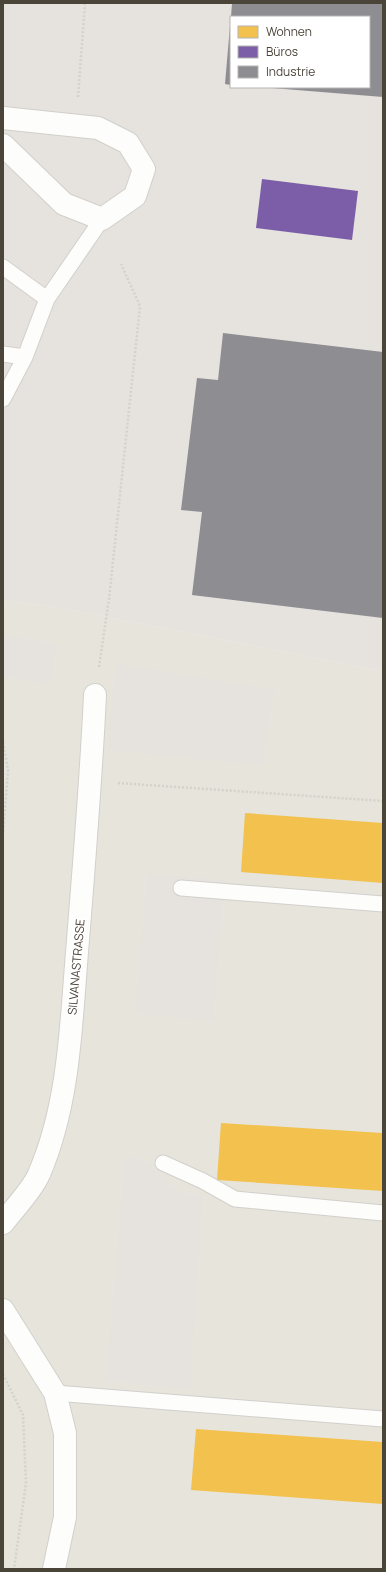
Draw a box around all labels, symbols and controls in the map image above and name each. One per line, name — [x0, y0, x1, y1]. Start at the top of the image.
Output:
legend — [230, 16, 370, 88]
text: Wohnen — [266, 23, 312, 40]
text: Büros — [266, 43, 298, 60]
text: Industrie — [266, 63, 315, 80]
street label: SILVANASTRASSE — [63, 918, 89, 1016]

